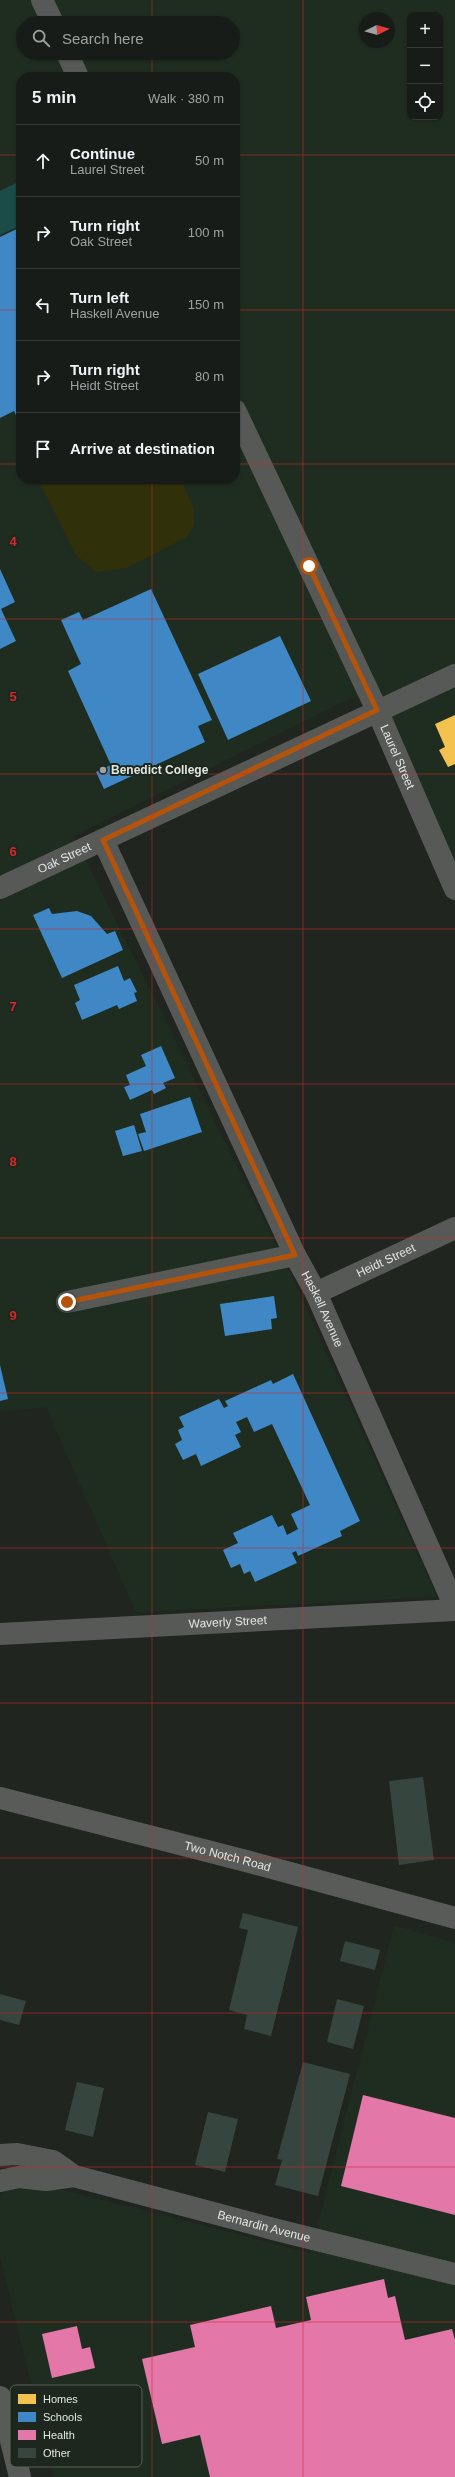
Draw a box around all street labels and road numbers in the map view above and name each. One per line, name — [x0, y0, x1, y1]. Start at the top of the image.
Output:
street label: Laurel Street — [377, 722, 418, 792]
street label: Oak Street — [35, 839, 94, 876]
street label: Heidt Street — [354, 1240, 418, 1280]
street label: Haskell Avenue — [298, 1269, 346, 1350]
street label: Waverly Street — [188, 1613, 268, 1631]
street label: Two Notch Road — [183, 1838, 272, 1874]
street label: Bernardin Avenue — [216, 2208, 312, 2245]

